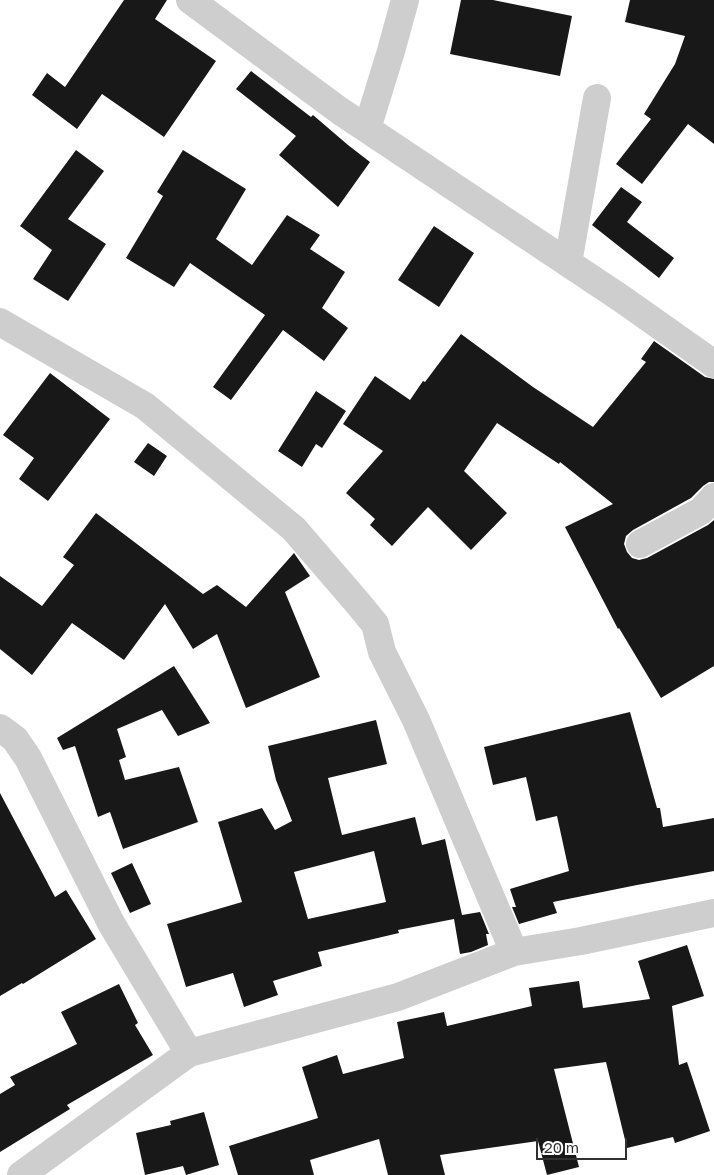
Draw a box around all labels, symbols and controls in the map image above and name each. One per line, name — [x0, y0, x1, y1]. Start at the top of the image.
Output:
scale bar — [539, 1128, 630, 1160]
text: 20 m — [544, 1138, 579, 1156]

